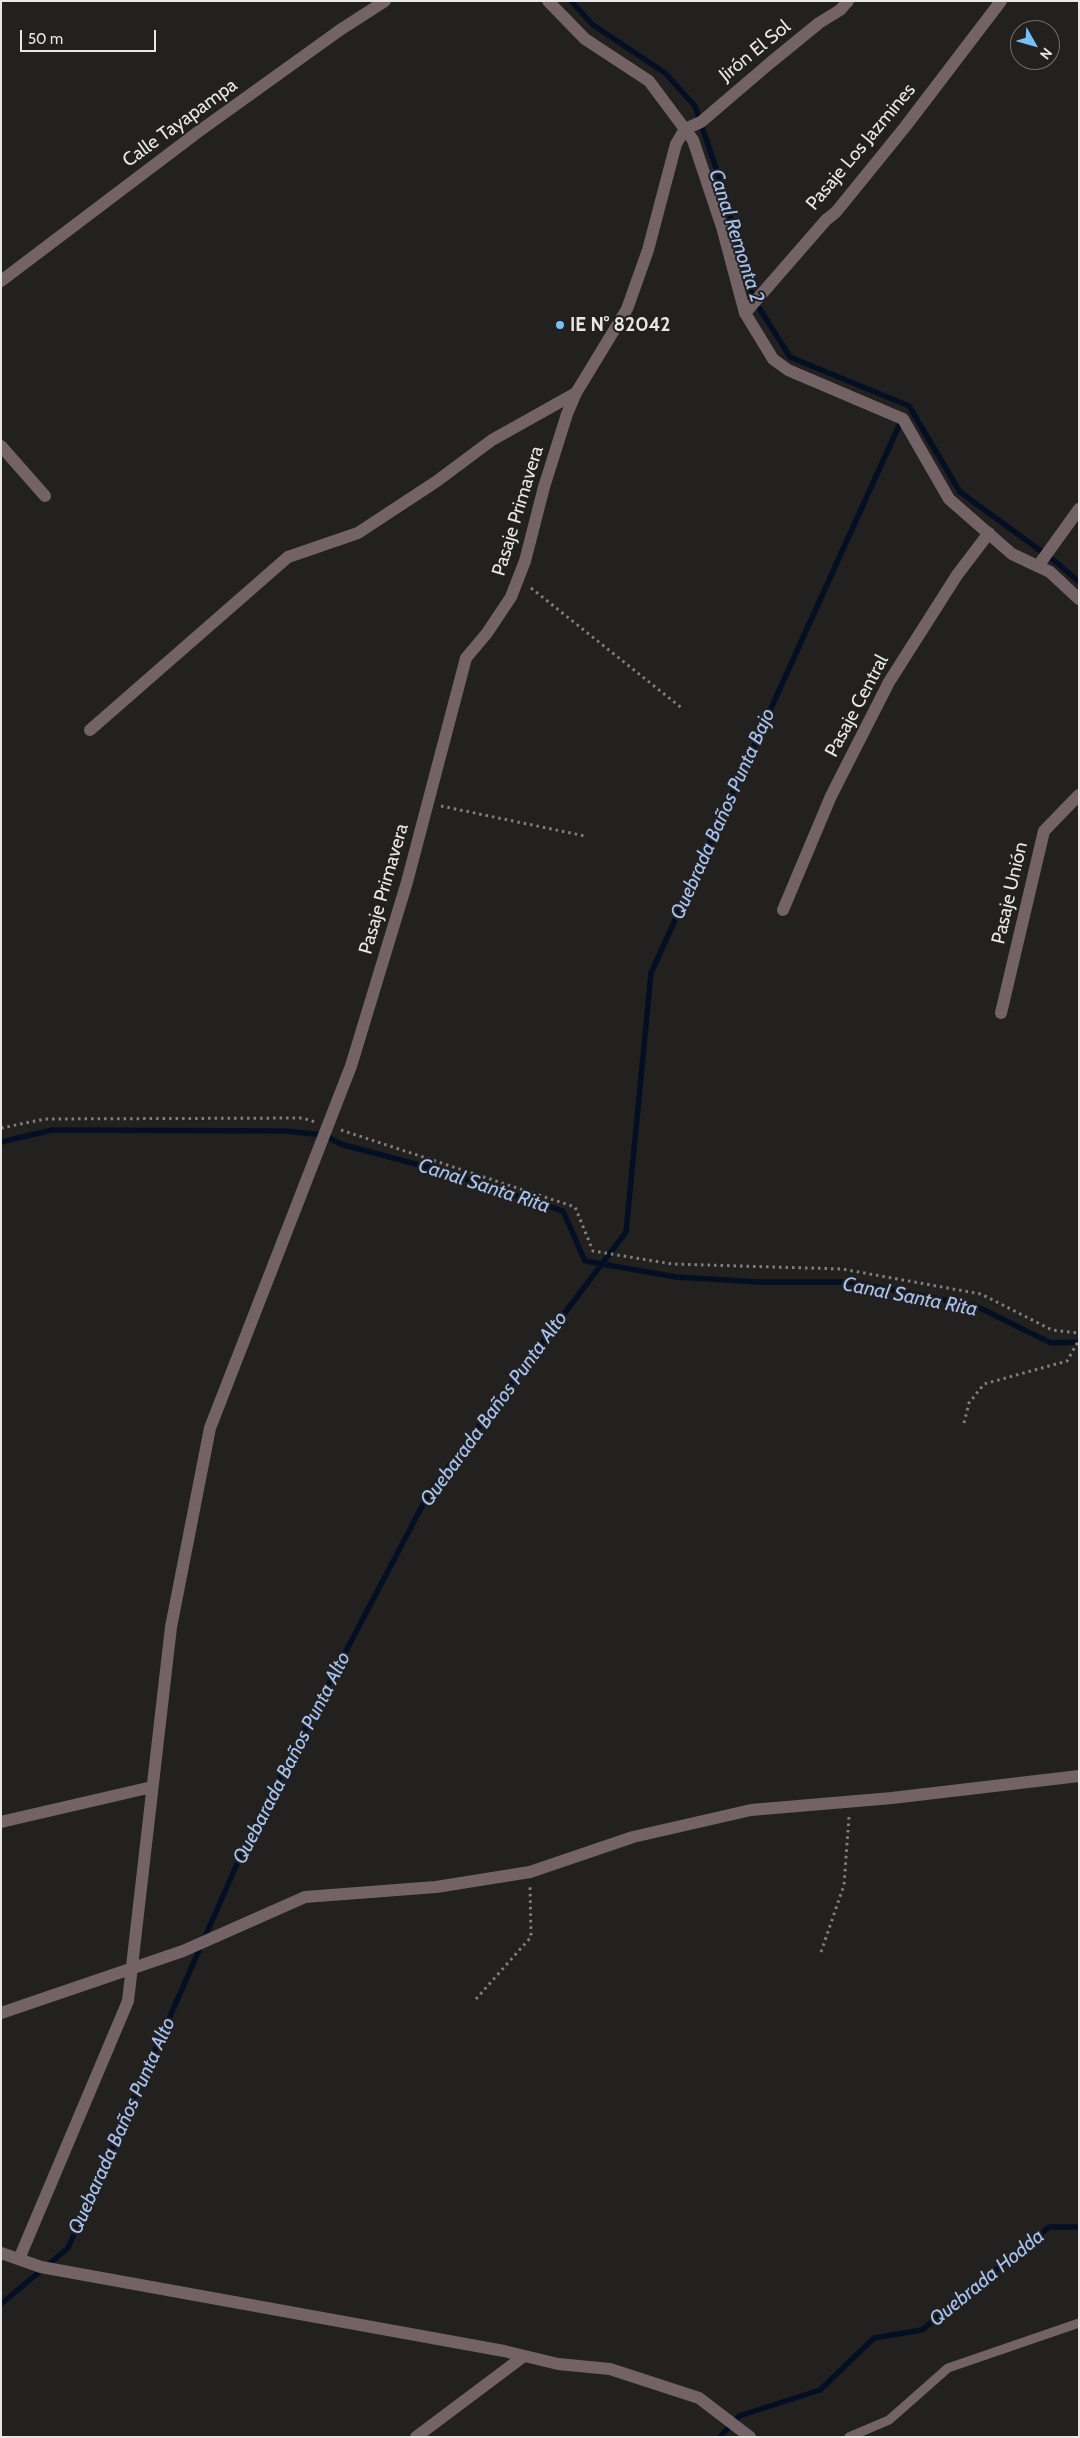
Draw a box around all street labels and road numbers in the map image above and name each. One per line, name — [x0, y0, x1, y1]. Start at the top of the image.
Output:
street label: Jirón El Sol — [715, 15, 795, 87]
street label: Calle Tayapampa — [118, 74, 242, 172]
street label: Pasaje Los Jazmines — [801, 79, 921, 215]
street label: Pasaje Primavera — [487, 443, 549, 579]
street label: Pasaje Central — [821, 651, 893, 761]
street label: Pasaje Primavera — [354, 821, 414, 957]
street label: Pasaje Unión — [987, 840, 1033, 946]

